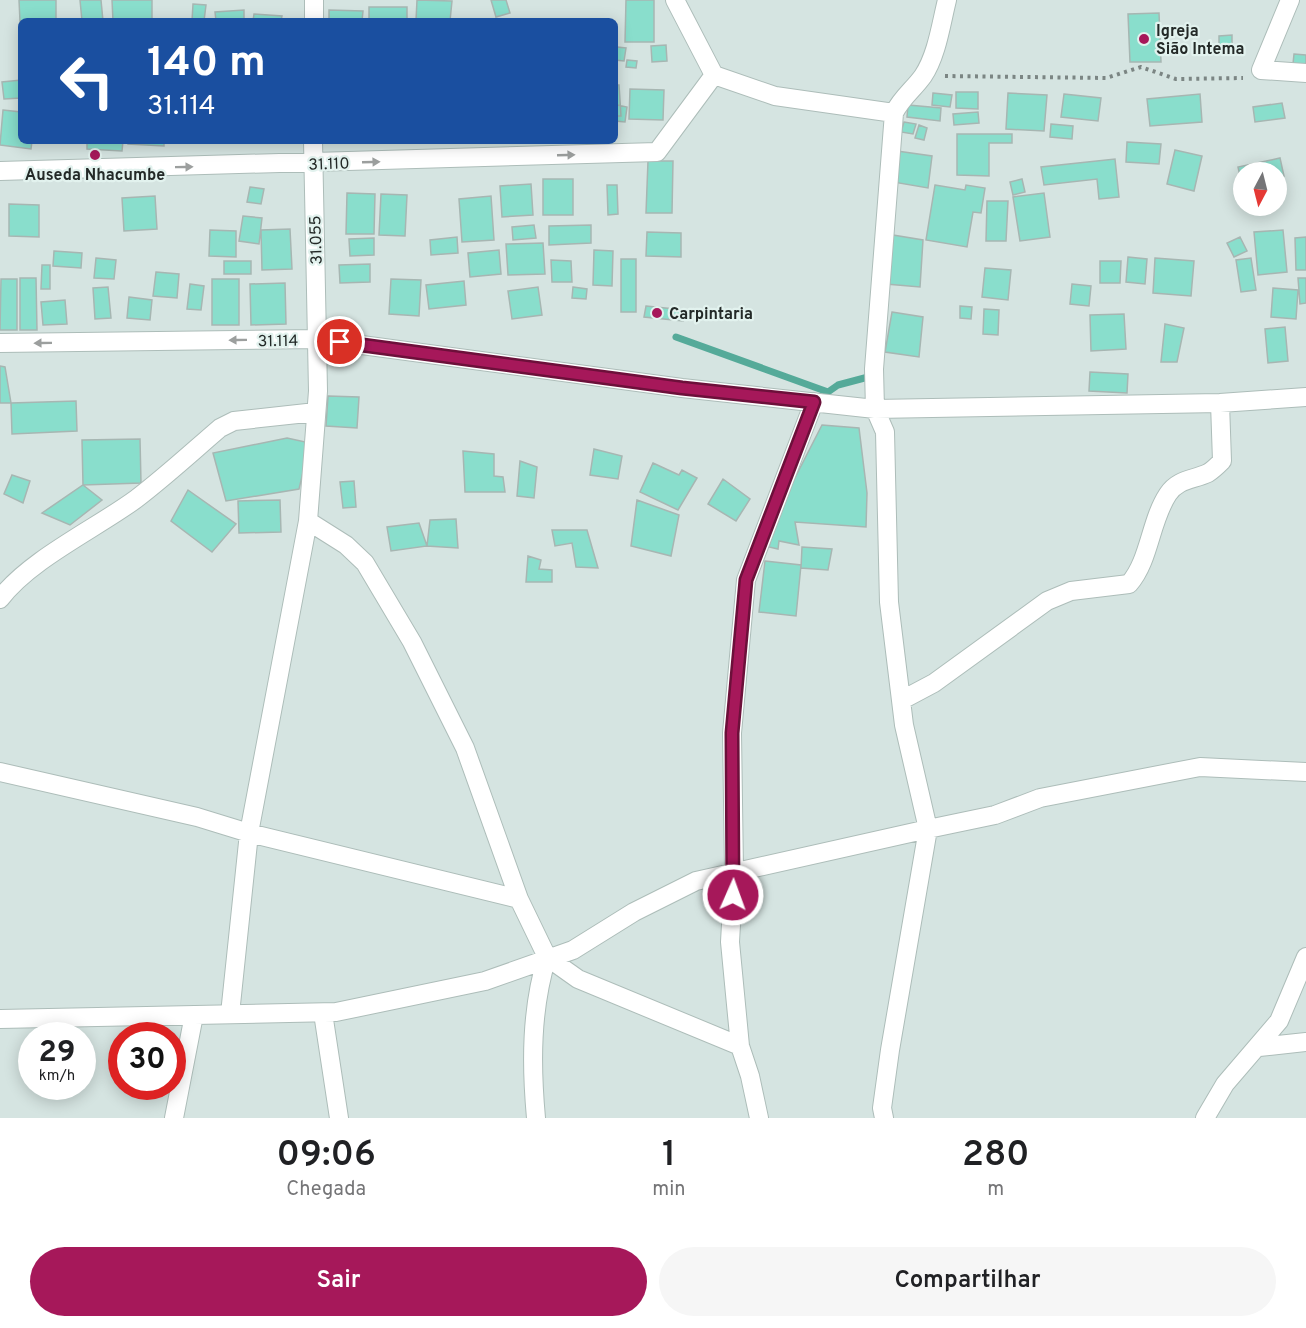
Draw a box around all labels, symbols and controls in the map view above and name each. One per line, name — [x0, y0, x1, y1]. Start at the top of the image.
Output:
place label: Igreja Sião Intema — [1156, 22, 1244, 60]
marker: Igreja Sião Intema — [1137, 32, 1151, 46]
text: 140 m — [147, 38, 266, 91]
icon: left — [48, 42, 126, 120]
text: 31.114 — [147, 90, 216, 124]
marker: Auseda Nhacumbe — [88, 148, 102, 162]
one-way arrow — [556, 151, 575, 160]
street label: 31.110 — [308, 154, 350, 176]
one-way arrow — [362, 157, 381, 166]
one-way arrow — [175, 162, 194, 172]
north arrow — [1233, 162, 1287, 216]
map controls — [1233, 162, 1287, 216]
place label: Auseda Nhacumbe — [25, 166, 165, 186]
street label: 31.055 — [306, 215, 328, 265]
place label: Carpintaria — [669, 305, 753, 325]
marker: Carpintaria — [650, 306, 664, 320]
pin — [314, 316, 365, 367]
icon: arrive — [323, 325, 356, 358]
street label: 31.114 — [258, 332, 299, 352]
one-way arrow — [228, 336, 247, 345]
one-way arrow — [33, 338, 52, 348]
position arrow — [701, 863, 765, 927]
speed limit sign: 30 — [108, 1022, 186, 1100]
text: 29 — [39, 1035, 75, 1072]
text: km/h — [39, 1067, 75, 1086]
text: 09:06 — [276, 1133, 376, 1179]
text: 1 — [662, 1133, 676, 1179]
text: 280 — [962, 1133, 1030, 1179]
text: Chegada — [286, 1177, 366, 1203]
text: min — [652, 1177, 686, 1203]
text: m — [987, 1177, 1004, 1203]
button: Sair — [30, 1247, 647, 1316]
button: Compartilhar — [659, 1247, 1276, 1316]

